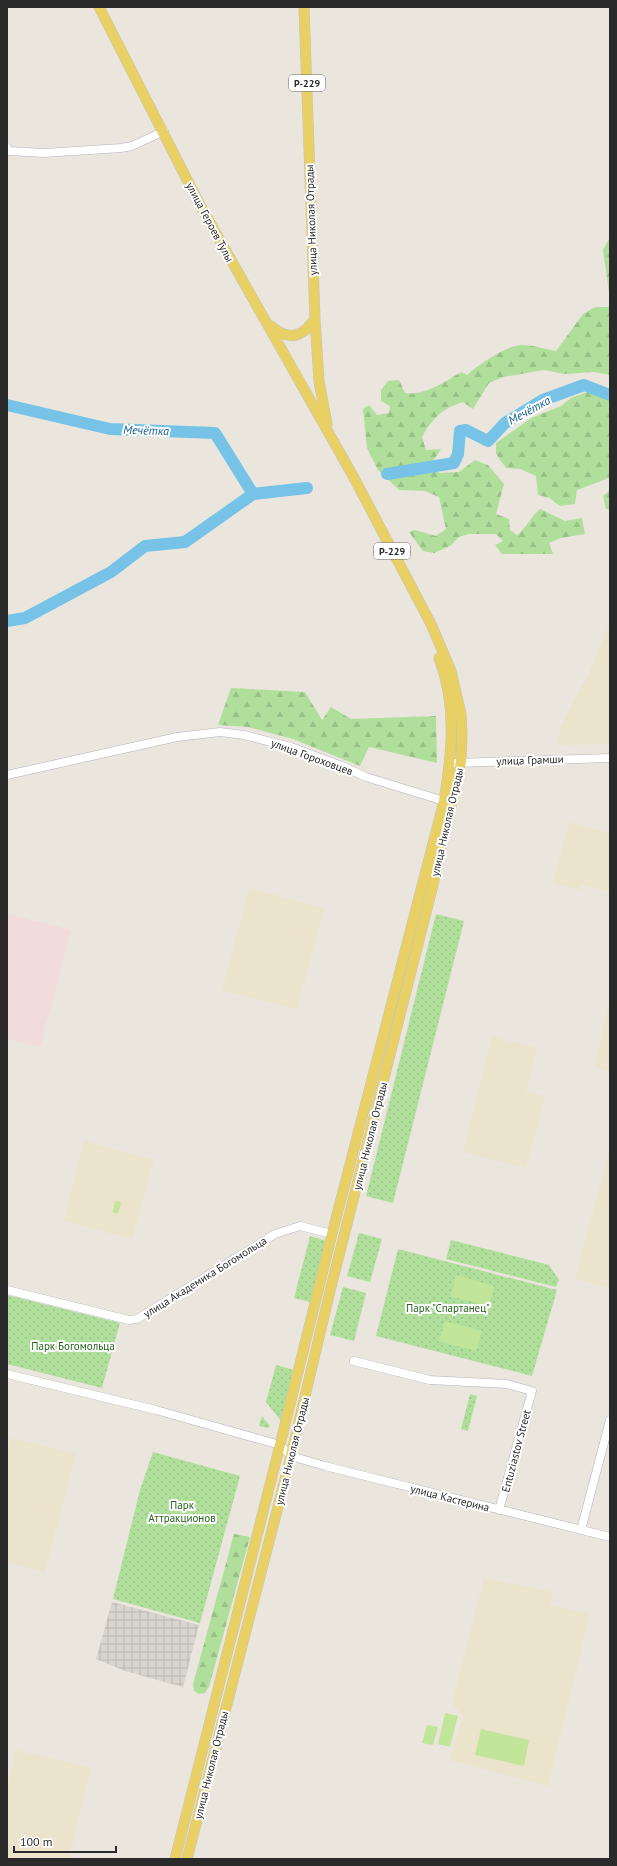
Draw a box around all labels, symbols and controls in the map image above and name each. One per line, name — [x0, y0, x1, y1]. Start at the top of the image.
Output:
road number: Р-229 — [289, 75, 325, 91]
street label: улица Николая Отрады — [302, 164, 320, 276]
street label: улица Героев Тулы — [183, 180, 237, 264]
water label: Мечётка — [505, 392, 553, 428]
water label: Мечётка — [123, 422, 169, 438]
road number: Р-229 — [374, 543, 410, 559]
street label: улица Гороховцев — [269, 736, 355, 778]
street label: улица Грамши — [496, 752, 564, 768]
street label: улица Николая Отрады — [428, 766, 466, 878]
street label: улица Николая Отрады — [350, 1080, 390, 1192]
street label: улица Академика Богомольца — [141, 1233, 269, 1321]
park label: Парк "Спартанец" — [406, 1301, 490, 1315]
park label: Парк Богомольца — [31, 1339, 115, 1353]
street label: улица Николая Отрады — [272, 1395, 312, 1507]
street label: Entuziastov Street — [498, 1408, 534, 1494]
street label: улица Кастерина — [409, 1481, 491, 1515]
park label: Парк Аттракционов — [148, 1498, 216, 1525]
street label: улица Николая Отрады — [191, 1709, 231, 1821]
scale bar — [14, 1828, 116, 1854]
text: 100 m — [20, 1834, 53, 1849]

